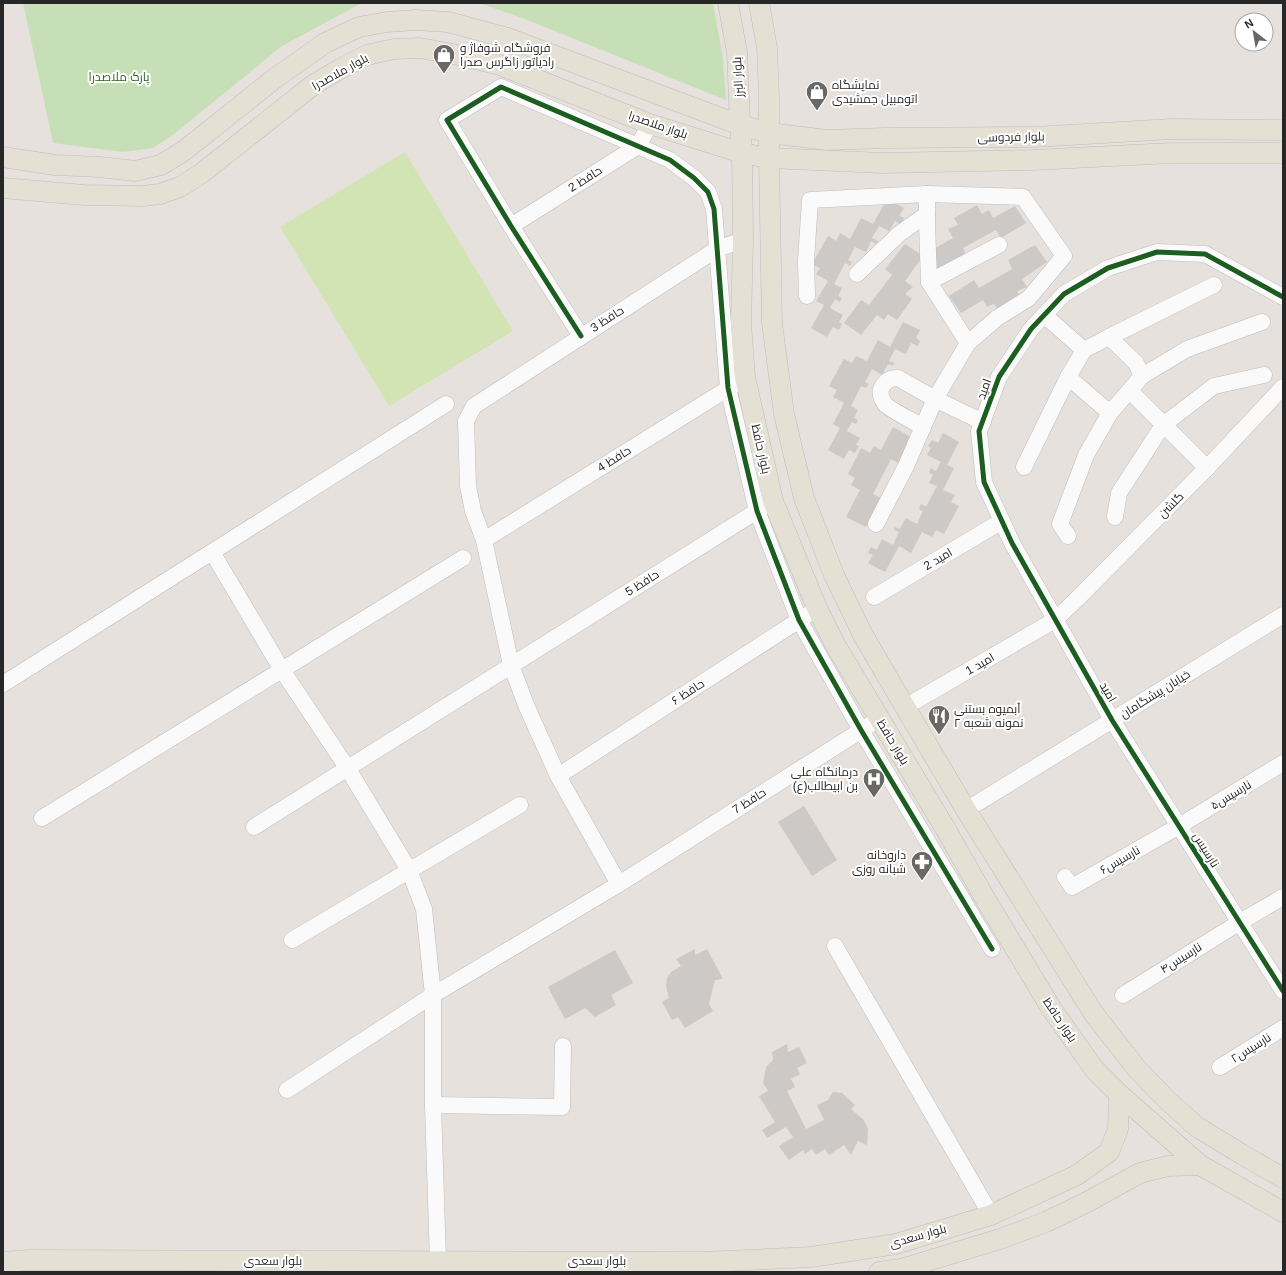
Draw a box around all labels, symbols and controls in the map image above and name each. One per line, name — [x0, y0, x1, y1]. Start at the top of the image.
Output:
north arrow — [1234, 12, 1274, 52]
text: N — [1242, 16, 1255, 31]
place label: فروشگاه شوفاژ و رادیاتور زاگرس صدرا — [460, 41, 554, 69]
shop icon: فروشگاه شوفاژ و رادیاتور زاگرس صدرا — [431, 42, 457, 75]
street label: بلوار ملاصدرا — [310, 51, 370, 93]
street label: بلوار البرز — [730, 56, 746, 99]
park label: پارک ملاصدرا — [88, 70, 150, 86]
place label: نمایشگاه اتومبیل جمشیدی — [832, 78, 918, 106]
shop icon: نمایشگاه اتومبیل جمشیدی — [804, 79, 830, 112]
street label: بلوار ملاصدرا — [626, 108, 690, 142]
street label: بلوار فردوسی — [977, 129, 1045, 145]
street label: حافظ 2 — [566, 163, 604, 195]
street label: حافظ 3 — [588, 303, 626, 335]
street label: امید — [974, 377, 994, 401]
street label: بلوار حافظ — [748, 423, 774, 475]
street label: حافظ 4 — [595, 443, 633, 475]
street label: گلشن — [1155, 489, 1187, 521]
street label: امید 2 — [921, 545, 955, 573]
street label: حافظ 5 — [623, 567, 661, 599]
street label: امید 1 — [963, 650, 997, 678]
street label: خیابان پیشگامان — [1117, 667, 1194, 723]
street label: حافظ ۶ — [669, 676, 707, 708]
street label: امید — [1097, 679, 1119, 705]
place label: آبمیوه بستنی نمونه شعبه ۲ — [954, 702, 1023, 730]
restaurant icon: آبمیوه بستنی نمونه شعبه ۲ — [926, 703, 952, 736]
street label: بلوار حافظ — [874, 717, 912, 767]
place label: درمانگاه علی بن ابیطالب(ع) — [791, 765, 858, 794]
hospital icon: درمانگاه علی بن ابیطالب(ع) — [861, 766, 887, 799]
street label: نارسیس۵ — [1208, 777, 1254, 813]
street label: حافظ 7 — [730, 785, 768, 817]
street label: نارسیس — [1190, 830, 1222, 870]
street label: نارسیس۶ — [1097, 843, 1143, 877]
place label: داروخانه شبانه روزی — [852, 848, 906, 876]
pharmacy icon: داروخانه شبانه روزی — [909, 849, 935, 882]
street label: نارسیس۴ — [1158, 940, 1204, 976]
street label: بلوار حافظ — [1040, 995, 1080, 1045]
street label: نارسیس۲ — [1228, 1030, 1274, 1066]
street label: بلوار سعدی — [888, 1221, 948, 1251]
street label: بلوار سعدی — [244, 1254, 302, 1268]
street label: بلوار سعدی — [568, 1254, 626, 1268]

